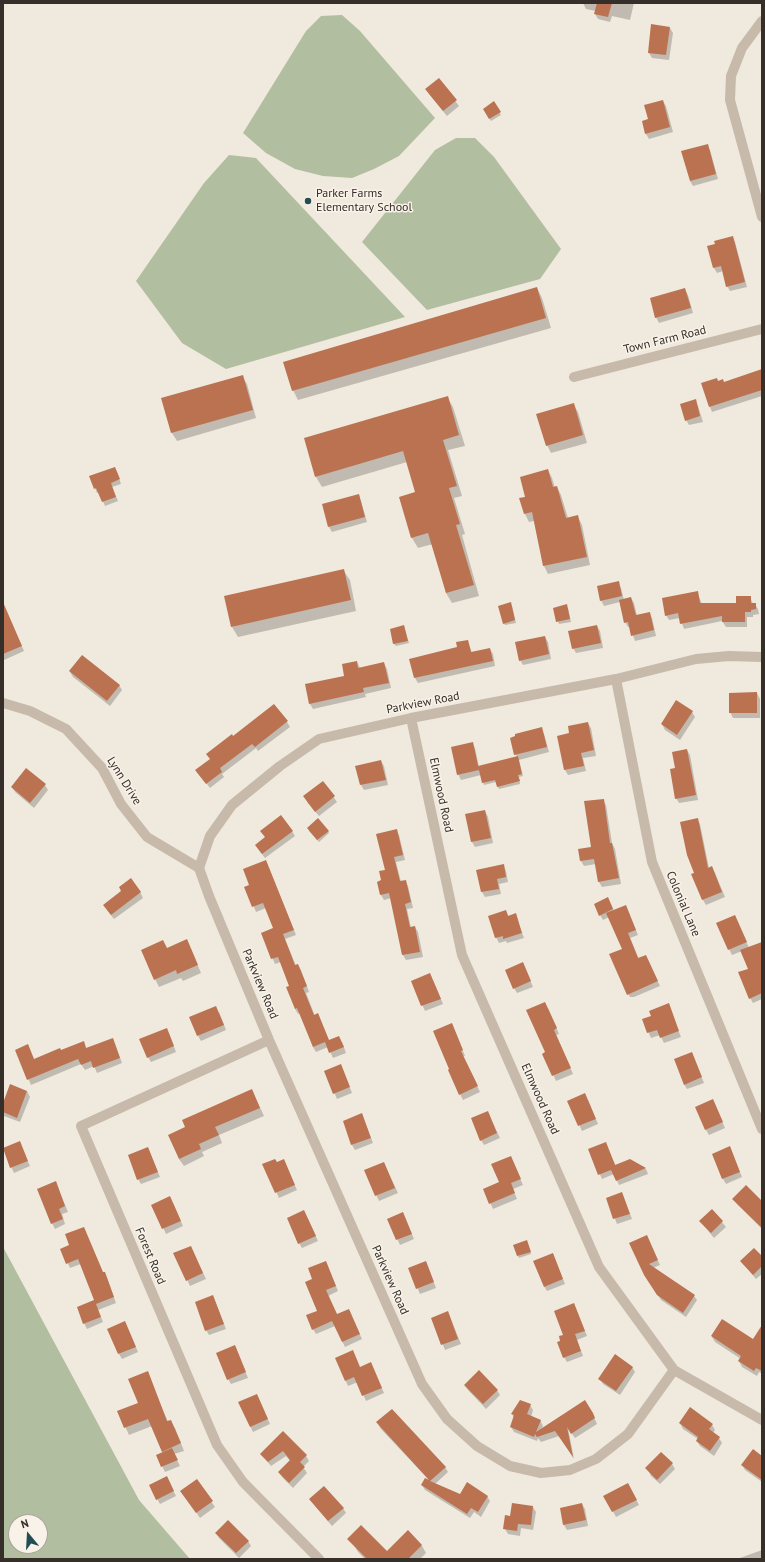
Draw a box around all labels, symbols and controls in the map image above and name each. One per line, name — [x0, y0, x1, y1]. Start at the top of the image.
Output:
place label: Parker Farms Elementary School — [316, 187, 412, 215]
marker: Parker Farms Elementary School — [303, 196, 313, 206]
street label: Town Farm Road — [622, 323, 708, 357]
street label: Parkview Road — [385, 689, 461, 717]
street label: Lynn Drive — [104, 754, 144, 808]
street label: Elmwood Road — [426, 756, 456, 834]
street label: Colonial Lane — [663, 869, 703, 939]
street label: Parkview Road — [239, 947, 281, 1021]
street label: Elmwood Road — [518, 1061, 562, 1137]
street label: Forest Road — [132, 1225, 168, 1287]
street label: Parkview Road — [368, 1243, 412, 1317]
north arrow — [8, 1514, 48, 1554]
text: N — [19, 1516, 30, 1531]

